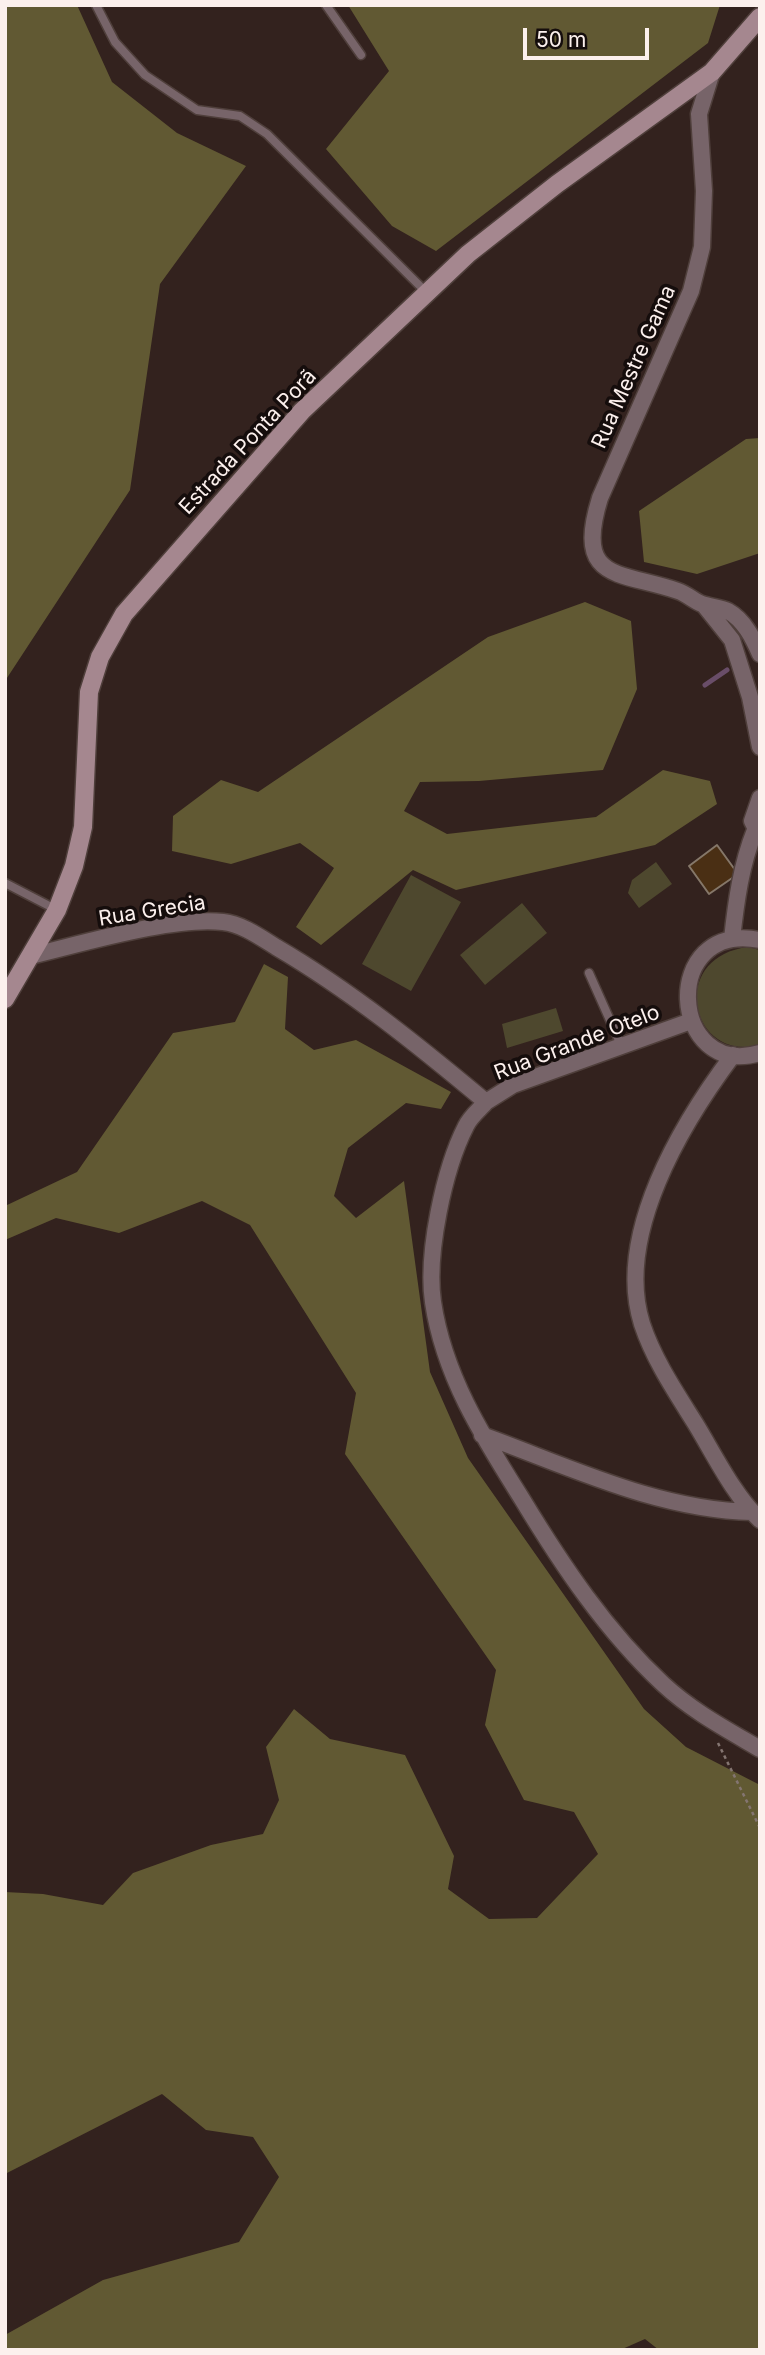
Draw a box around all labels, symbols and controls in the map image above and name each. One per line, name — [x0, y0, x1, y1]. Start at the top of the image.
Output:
scale bar — [527, 14, 653, 58]
text: 50 m — [536, 27, 586, 52]
street label: Rua Mestre Gama — [587, 281, 681, 453]
street label: Estrada Ponta Porã — [174, 364, 322, 520]
street label: Rua Grecia — [97, 890, 207, 932]
street label: Rua Grande Otelo — [491, 1000, 663, 1086]

